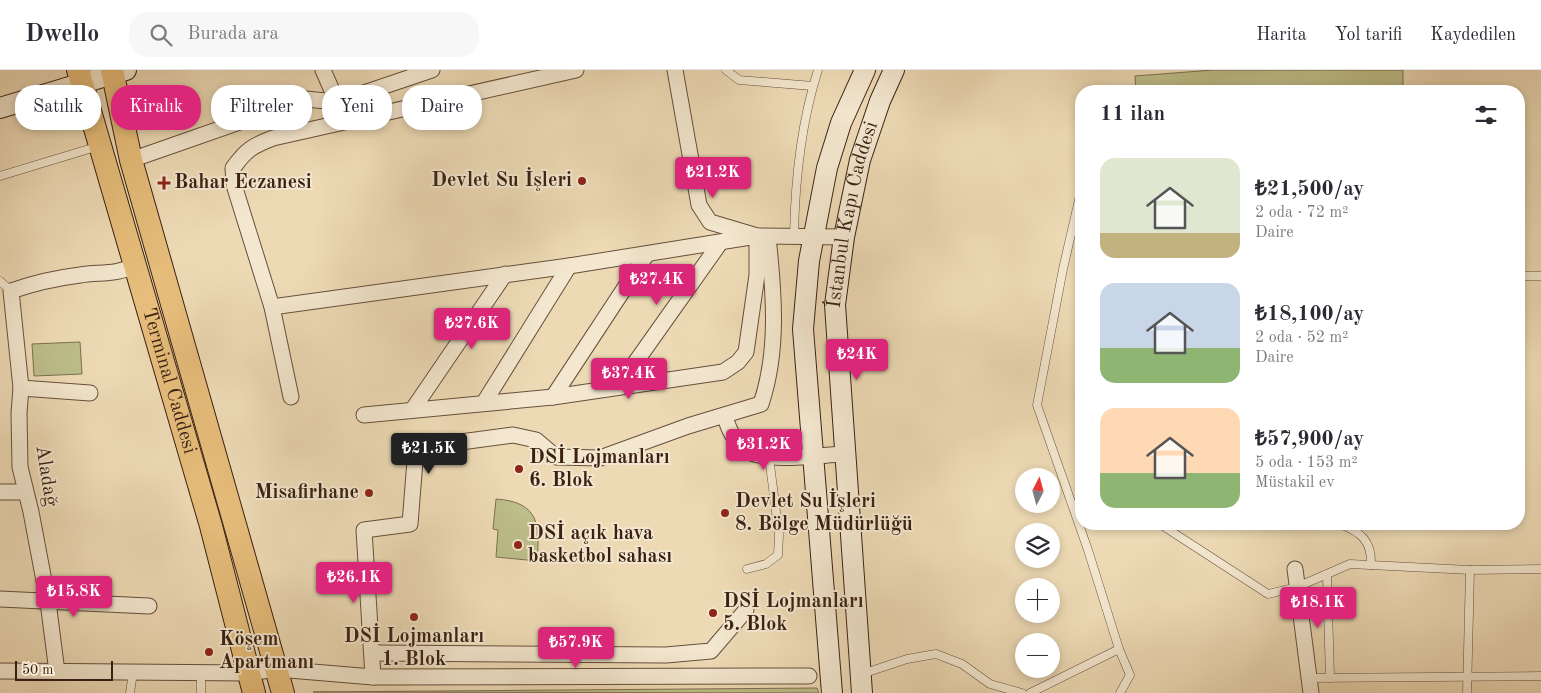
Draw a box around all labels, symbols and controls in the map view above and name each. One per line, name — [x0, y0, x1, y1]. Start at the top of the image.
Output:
search box — [129, 12, 479, 57]
icon: search — [147, 21, 175, 49]
text: Dwello — [25, 23, 99, 47]
text: Burada ara — [187, 25, 279, 44]
text: Harita — [1256, 26, 1307, 44]
text: Yol tarifi — [1335, 26, 1402, 44]
text: Kaydedilen — [1430, 26, 1516, 44]
chip: Satılık — [15, 85, 101, 130]
chip: Kiralık — [111, 85, 201, 130]
chip: Filtreler — [211, 85, 312, 130]
chip: Yeni — [322, 85, 392, 130]
chip: Daire — [402, 85, 482, 130]
icon: filters — [1472, 101, 1500, 129]
text: 11 ilan — [1100, 104, 1165, 125]
street label: İstanbul Kapı Caddesi — [823, 119, 882, 309]
pin: ₺21.2K — [672, 156, 754, 199]
text: ₺21.2K — [686, 165, 740, 181]
place label: Devlet Su İşleri — [431, 167, 572, 191]
place label: Bahar Eczanesi — [174, 173, 312, 193]
marker: Devlet Su İşleri — [576, 175, 588, 187]
marker: Bahar Eczanesi — [158, 177, 170, 189]
icon: home — [1140, 178, 1200, 238]
text: ₺21,500/ay — [1255, 179, 1364, 200]
text: 2 oda · 72 m² — [1255, 205, 1348, 221]
text: Daire — [1255, 225, 1294, 241]
pin: ₺27.4K — [616, 264, 698, 306]
text: ₺27.4K — [630, 272, 684, 288]
icon: home — [1140, 303, 1200, 363]
text: ₺18,100/ay — [1255, 304, 1364, 325]
street label: Terminal Caddesi — [138, 306, 199, 456]
pin: ₺27.6K — [431, 308, 513, 350]
text: ₺27.6K — [445, 316, 499, 332]
text: 2 oda · 52 m² — [1255, 330, 1348, 346]
pin: ₺24K — [827, 338, 887, 381]
text: ₺24K — [837, 347, 877, 363]
text: Daire — [1255, 350, 1294, 366]
pin: ₺37.4K — [588, 358, 670, 400]
text: ₺37.4K — [602, 366, 656, 382]
pin: ₺31.2K — [723, 428, 805, 471]
icon: home — [1140, 428, 1200, 488]
text: ₺57,900/ay — [1255, 429, 1364, 450]
pin: ₺21.5K — [388, 432, 470, 475]
text: ₺31.2K — [737, 437, 791, 453]
text: ₺21.5K — [402, 441, 456, 457]
street label: Aladağ — [31, 444, 61, 508]
place label: DSİ Lojmanları 6. Blok — [529, 444, 670, 491]
text: 5 oda · 153 m² — [1255, 455, 1358, 471]
marker: DSİ Lojmanları 6. Blok — [513, 463, 525, 475]
north arrow — [1015, 468, 1060, 512]
map controls — [1015, 468, 1060, 678]
text: Müstakil ev — [1255, 475, 1335, 491]
place label: Misafirhane — [255, 483, 359, 503]
marker: Misafirhane — [363, 487, 375, 499]
place label: Devlet Su İşleri 8. Bölge Müdürlüğü — [735, 488, 913, 535]
marker: Devlet Su İşleri 8. Bölge Müdürlüğü — [719, 507, 731, 519]
place label: DSİ açık hava basketbol sahası — [528, 520, 672, 567]
button: layers — [1015, 523, 1060, 568]
marker: DSİ açık hava basketbol sahası — [512, 539, 524, 551]
pin: ₺26.1K — [313, 562, 395, 604]
text: ₺26.1K — [327, 570, 381, 586]
pin: ₺15.8K — [33, 576, 115, 618]
button: + — [1015, 578, 1060, 623]
text: ₺15.8K — [47, 584, 101, 600]
pin: ₺18.1K — [1277, 586, 1359, 629]
place label: DSİ Lojmanları 5. Blok — [723, 588, 864, 635]
text: ₺18.1K — [1291, 595, 1345, 611]
marker: DSİ Lojmanları 5. Blok — [707, 607, 719, 619]
marker: DSİ Lojmanları 1. Blok — [408, 611, 420, 623]
place label: DSİ Lojmanları 1. Blok — [344, 623, 484, 670]
pin: ₺57.9K — [535, 626, 617, 669]
place label: Köşem Apartmanı — [219, 630, 314, 673]
button: − — [1015, 633, 1060, 678]
text: ₺57.9K — [549, 635, 603, 651]
marker: Köşem Apartmanı — [203, 646, 215, 658]
scale bar — [15, 658, 112, 681]
text: 50 m — [22, 663, 53, 677]

